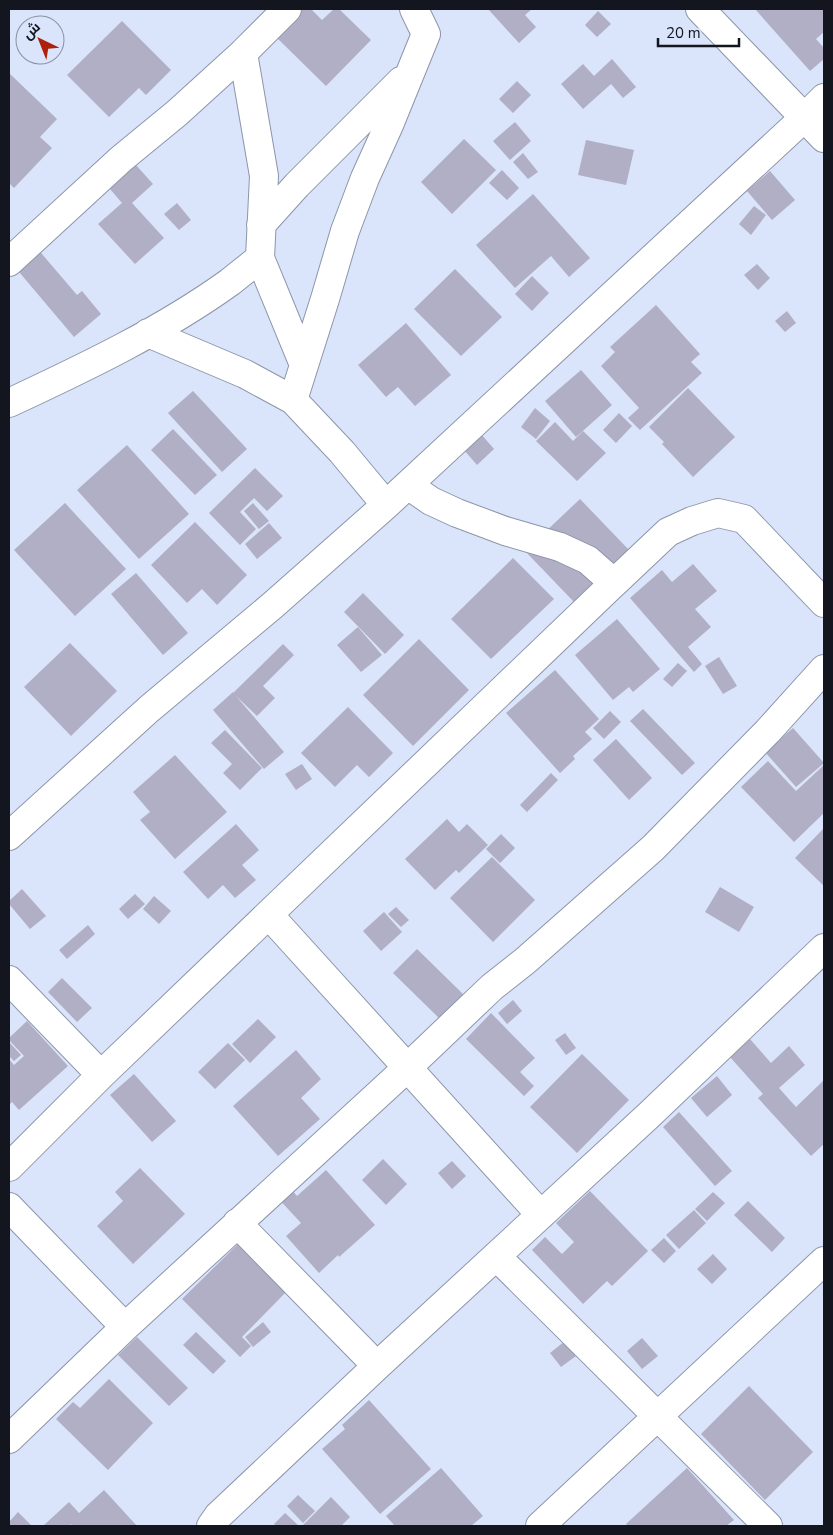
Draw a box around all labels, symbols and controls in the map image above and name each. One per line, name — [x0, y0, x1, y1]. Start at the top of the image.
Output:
north arrow — [15, 15, 65, 65]
scale bar — [658, 15, 739, 47]
text: ش — [18, 18, 45, 44]
text: 20 m — [666, 23, 701, 43]

